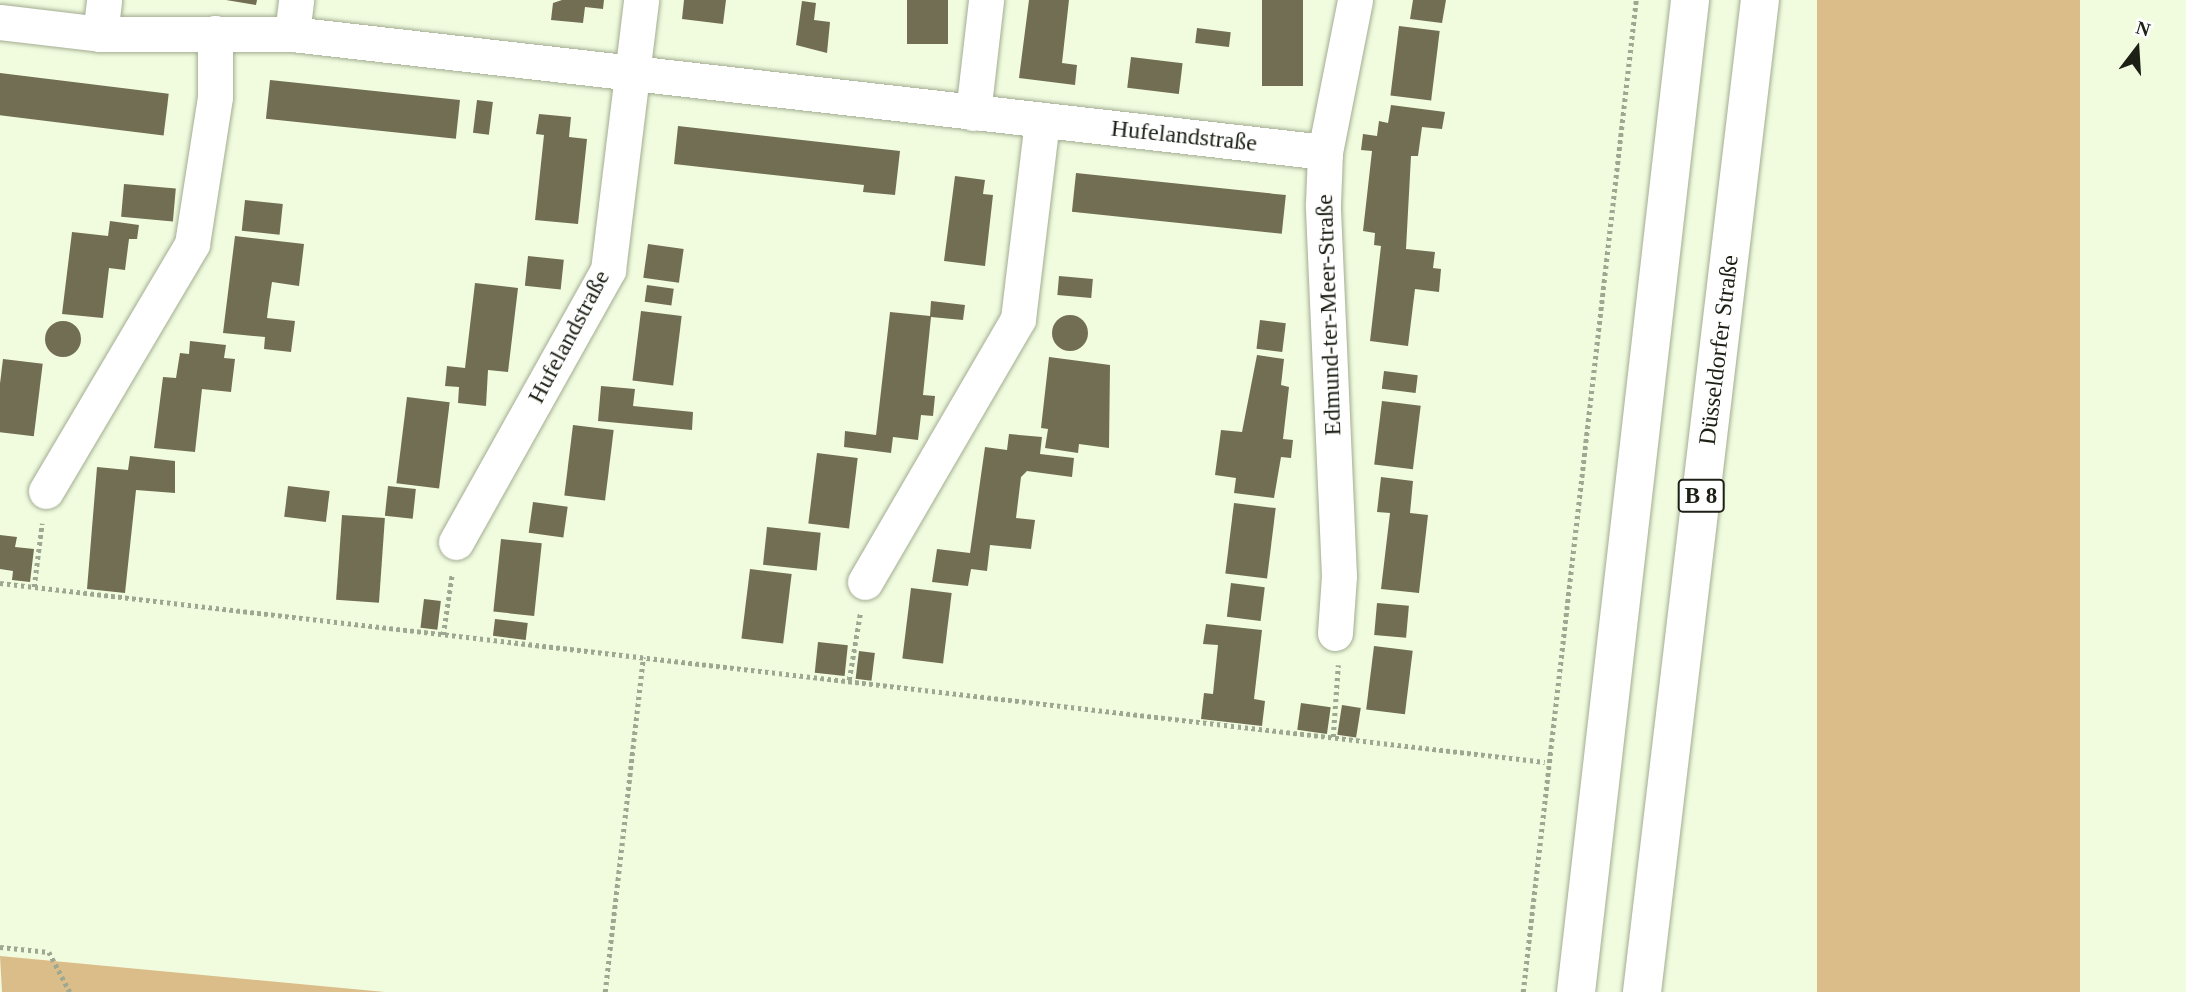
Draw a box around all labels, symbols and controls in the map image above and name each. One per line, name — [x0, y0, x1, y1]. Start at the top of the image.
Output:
north arrow — [2102, 14, 2172, 84]
text: N — [2134, 16, 2153, 40]
street label: Hufelandstraße — [1110, 114, 1258, 158]
street label: Edmund-ter-Meer-Straße — [1310, 194, 1348, 436]
street label: Düsseldorfer Straße — [1693, 253, 1745, 447]
street label: Hufelandstraße — [522, 266, 616, 408]
road number: B 8 — [1676, 476, 1726, 516]

